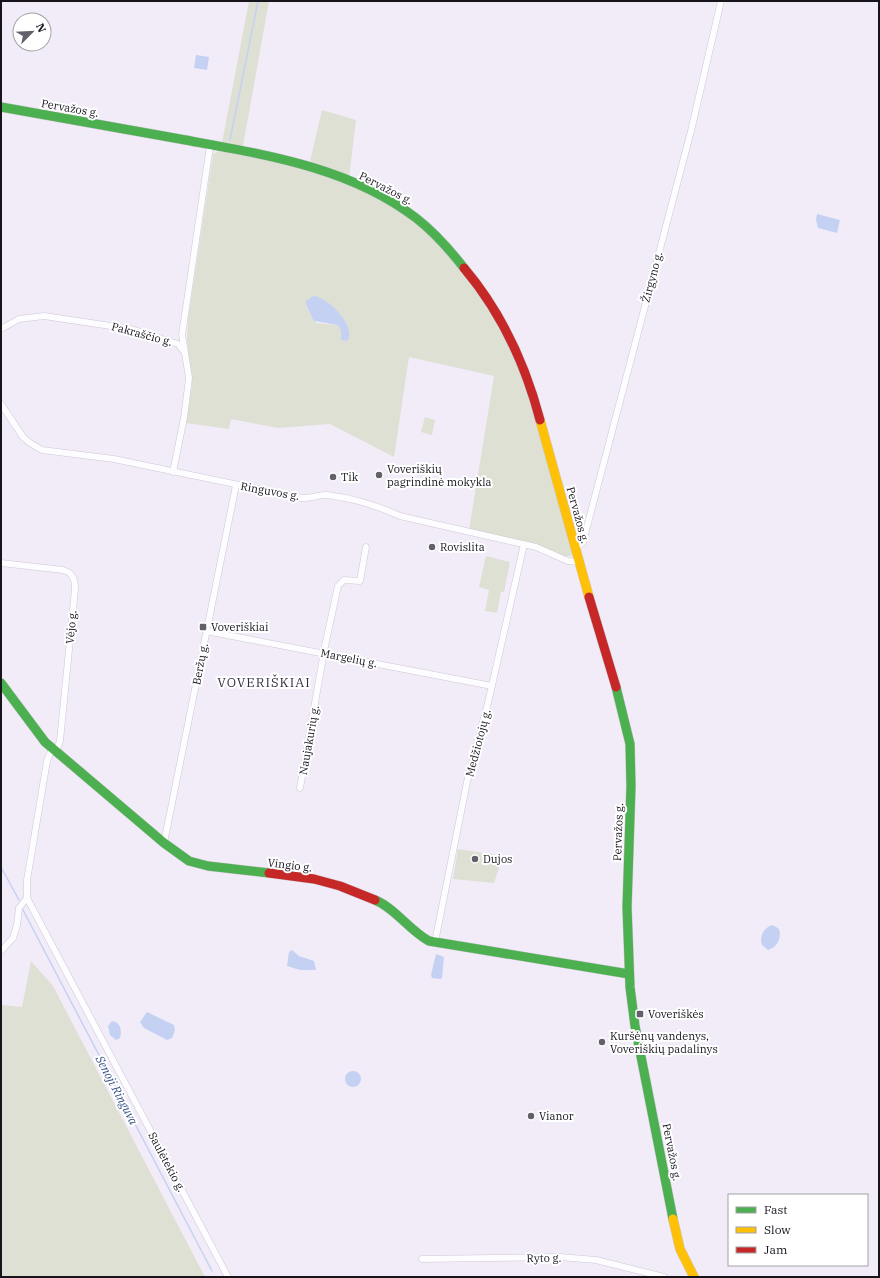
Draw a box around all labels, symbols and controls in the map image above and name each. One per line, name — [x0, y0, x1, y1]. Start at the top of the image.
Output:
north arrow — [12, 12, 52, 52]
text: N — [33, 21, 49, 35]
street label: Pervažos g. — [40, 96, 100, 120]
street label: Pervažos g. — [357, 169, 415, 207]
street label: Žirgyno g. — [638, 250, 666, 304]
street label: Pakraščio g. — [110, 319, 174, 349]
place label: Voveriškių pagrindinė mokykla — [387, 462, 492, 489]
place label: Tik — [341, 470, 359, 484]
marker: Voveriškių pagrindinė mokykla — [374, 470, 384, 480]
marker: Tik — [328, 472, 338, 482]
street label: Ringuvos g. — [239, 479, 301, 503]
street label: Pervažos g. — [564, 485, 592, 545]
place label: Rovislita — [440, 540, 485, 554]
marker: Rovislita — [427, 542, 437, 552]
street label: Vėjo g. — [63, 610, 79, 644]
place label: Voveriškiai — [211, 620, 269, 634]
marker: Voveriškiai — [198, 622, 208, 632]
street label: Beržų g. — [189, 642, 211, 686]
street label: Margelių g. — [319, 646, 379, 670]
district label: VOVERIŠKIAI — [217, 674, 311, 691]
street label: Naujakurių g. — [296, 704, 322, 776]
street label: Medžiotojų g. — [462, 708, 494, 778]
street label: Pervažos g. — [610, 803, 626, 861]
place label: Dujos — [483, 852, 512, 866]
marker: Dujos — [470, 854, 480, 864]
street label: Vingio g. — [267, 855, 313, 875]
place label: Voveriškės — [648, 1007, 704, 1021]
marker: Voveriškės — [635, 1009, 645, 1019]
place label: Kuršėnų vandenys, Voveriškių padalinys — [610, 1029, 718, 1056]
marker: Kuršėnų vandenys, Voveriškių padalinys — [597, 1037, 607, 1047]
water label: Senoji Ringuva — [92, 1052, 142, 1128]
place label: Vianor — [539, 1109, 574, 1123]
marker: Vianor — [526, 1111, 536, 1121]
street label: Pervažos g. — [660, 1122, 684, 1182]
street label: Saulėtekio g. — [145, 1130, 189, 1194]
legend — [728, 1194, 868, 1266]
text: Fast — [764, 1202, 788, 1217]
text: Slow — [764, 1222, 791, 1237]
text: Jam — [764, 1242, 788, 1257]
street label: Ryto g. — [526, 1251, 562, 1265]

